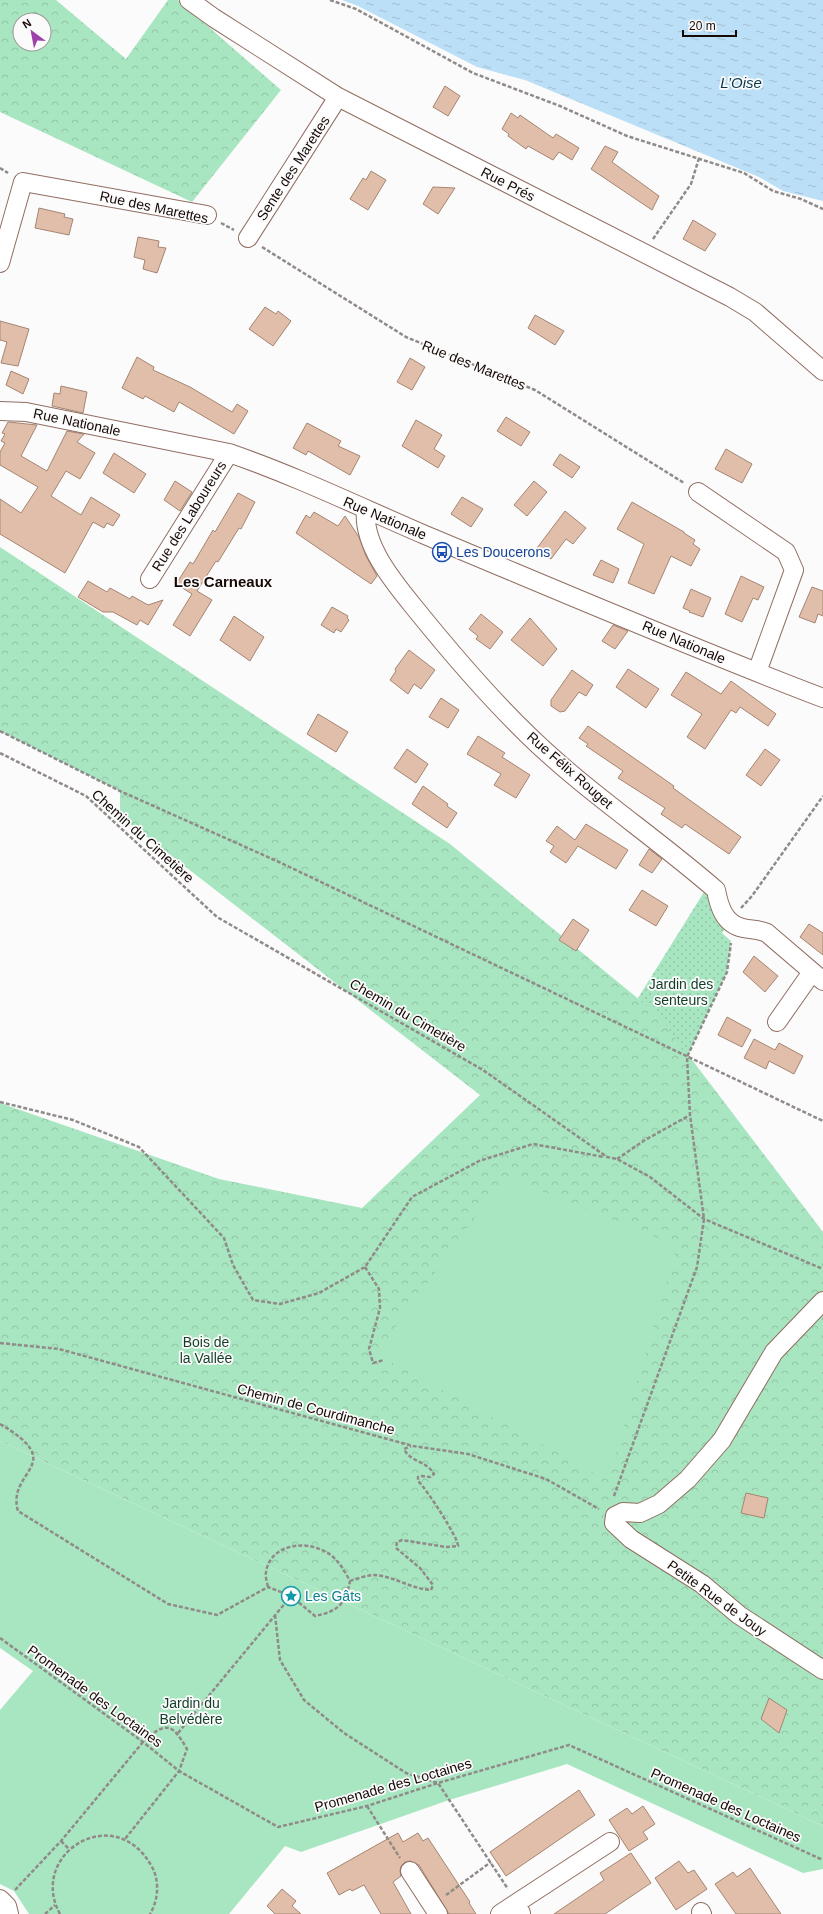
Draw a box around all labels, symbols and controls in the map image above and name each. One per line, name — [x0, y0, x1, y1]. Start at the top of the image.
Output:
north arrow — [12, 12, 52, 52]
scale bar — [683, 12, 736, 38]
text: N — [20, 16, 33, 31]
text: 20 m — [689, 19, 716, 33]
water label: L’Oise — [720, 74, 762, 91]
street label: Sente des Marettes — [253, 113, 333, 223]
street label: Rue Prés — [478, 164, 538, 204]
street label: Rue des Marettes — [98, 188, 210, 226]
street label: Rue des Marettes — [420, 337, 528, 393]
street label: Rue Nationale — [32, 405, 122, 439]
street label: Rue des Laboureurs — [149, 458, 229, 574]
street label: Rue Nationale — [341, 493, 429, 543]
bus stop icon: Les Doucerons — [431, 541, 453, 563]
place label: Les Doucerons — [456, 544, 550, 560]
district label: Les Carneaux — [174, 573, 273, 590]
street label: Rue Nationale — [640, 617, 728, 667]
street label: Rue Félix Rouget — [524, 728, 616, 812]
street label: Chemin du Cimetière — [89, 786, 197, 886]
street label: Chemin du Cimetière — [347, 975, 469, 1055]
park label: Jardin des senteurs — [649, 976, 713, 1008]
park label: Bois de la Vallée — [180, 1334, 233, 1366]
street label: Chemin de Courdimanche — [235, 1380, 397, 1438]
street label: Petite Rue de Jouy — [664, 1557, 770, 1639]
place icon: Les Gâts — [280, 1585, 302, 1607]
place label: Les Gâts — [305, 1588, 361, 1604]
street label: Promenade des Loctaines — [24, 1642, 166, 1750]
park label: Jardin du Belvédère — [159, 1695, 223, 1727]
street label: Promenade des Loctaines — [313, 1755, 473, 1815]
street label: Promenade des Loctaines — [648, 1765, 804, 1845]

